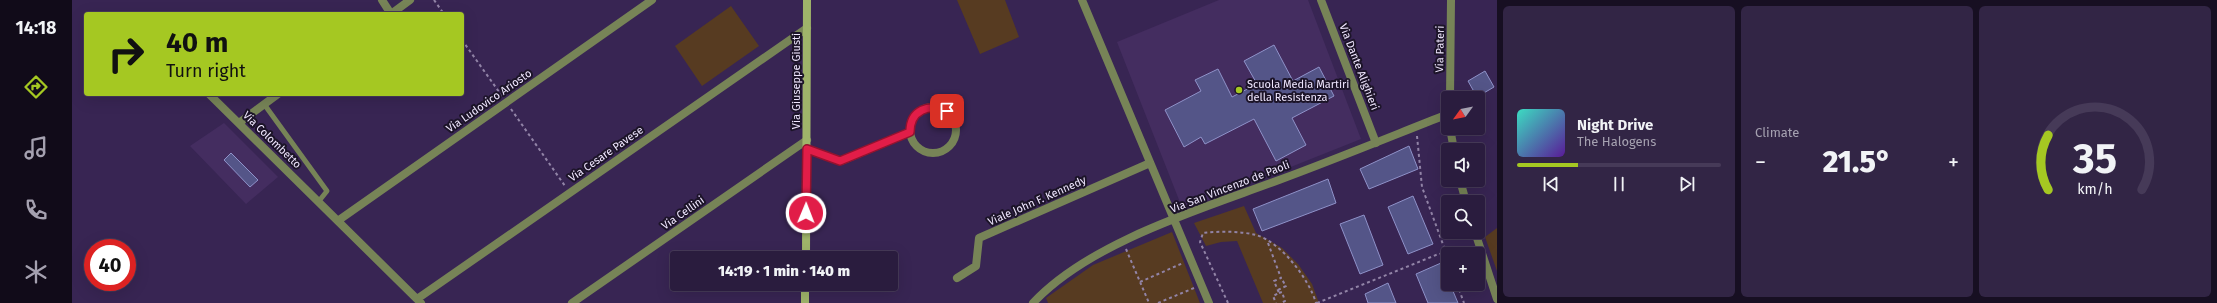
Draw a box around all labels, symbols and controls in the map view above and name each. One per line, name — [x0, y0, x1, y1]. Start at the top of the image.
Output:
text: 14:18 — [15, 17, 57, 39]
street label: Via Dante Alighieri — [1337, 22, 1381, 112]
street label: Via Pateri — [1433, 25, 1447, 73]
text: 40 m — [166, 26, 229, 59]
icon: right — [100, 28, 152, 80]
street label: Via Giuseppe Giusti — [790, 33, 803, 129]
text: Turn right — [166, 60, 246, 82]
street label: Via Ludovico Ariosto — [444, 67, 534, 135]
icon: directions — [22, 73, 50, 101]
place label: Scuola Media Martiri della Resistenza — [1247, 78, 1349, 104]
marker: Scuola Media Martiri della Resistenza — [1234, 85, 1244, 95]
north arrow — [1441, 91, 1485, 135]
map controls — [1441, 91, 1485, 291]
pin — [930, 94, 964, 128]
icon: arrive — [936, 100, 958, 122]
street label: Via Colombetto — [240, 109, 304, 171]
text: Night Drive — [1577, 116, 1653, 134]
street label: Via Cesare Pavese — [566, 123, 646, 185]
text: Climate — [1755, 125, 1799, 140]
text: 35 — [2072, 133, 2117, 183]
icon: music — [22, 134, 50, 162]
text: The Halogens — [1577, 134, 1656, 149]
button: sound — [1441, 143, 1485, 187]
text: 21.5° — [1823, 144, 1891, 180]
text: − — [1755, 149, 1766, 176]
text: + — [1948, 149, 1959, 176]
street label: Via San Vincenzo de Paoli — [1169, 158, 1291, 216]
street label: Viale John F. Kennedy — [986, 173, 1089, 229]
icon: previous — [1540, 173, 1562, 195]
icon: pause — [1608, 173, 1630, 195]
icon: next — [1676, 173, 1698, 195]
text: km/h — [2077, 180, 2113, 197]
position arrow — [785, 192, 827, 234]
street label: Via Cellini — [659, 194, 707, 232]
button: search — [1441, 195, 1485, 239]
icon: phone — [22, 196, 50, 224]
speed limit sign: 40 — [84, 239, 136, 291]
button: + — [1441, 247, 1485, 291]
icon: climate — [22, 258, 50, 286]
text: 14:19 · 1 min · 140 m — [718, 262, 850, 280]

